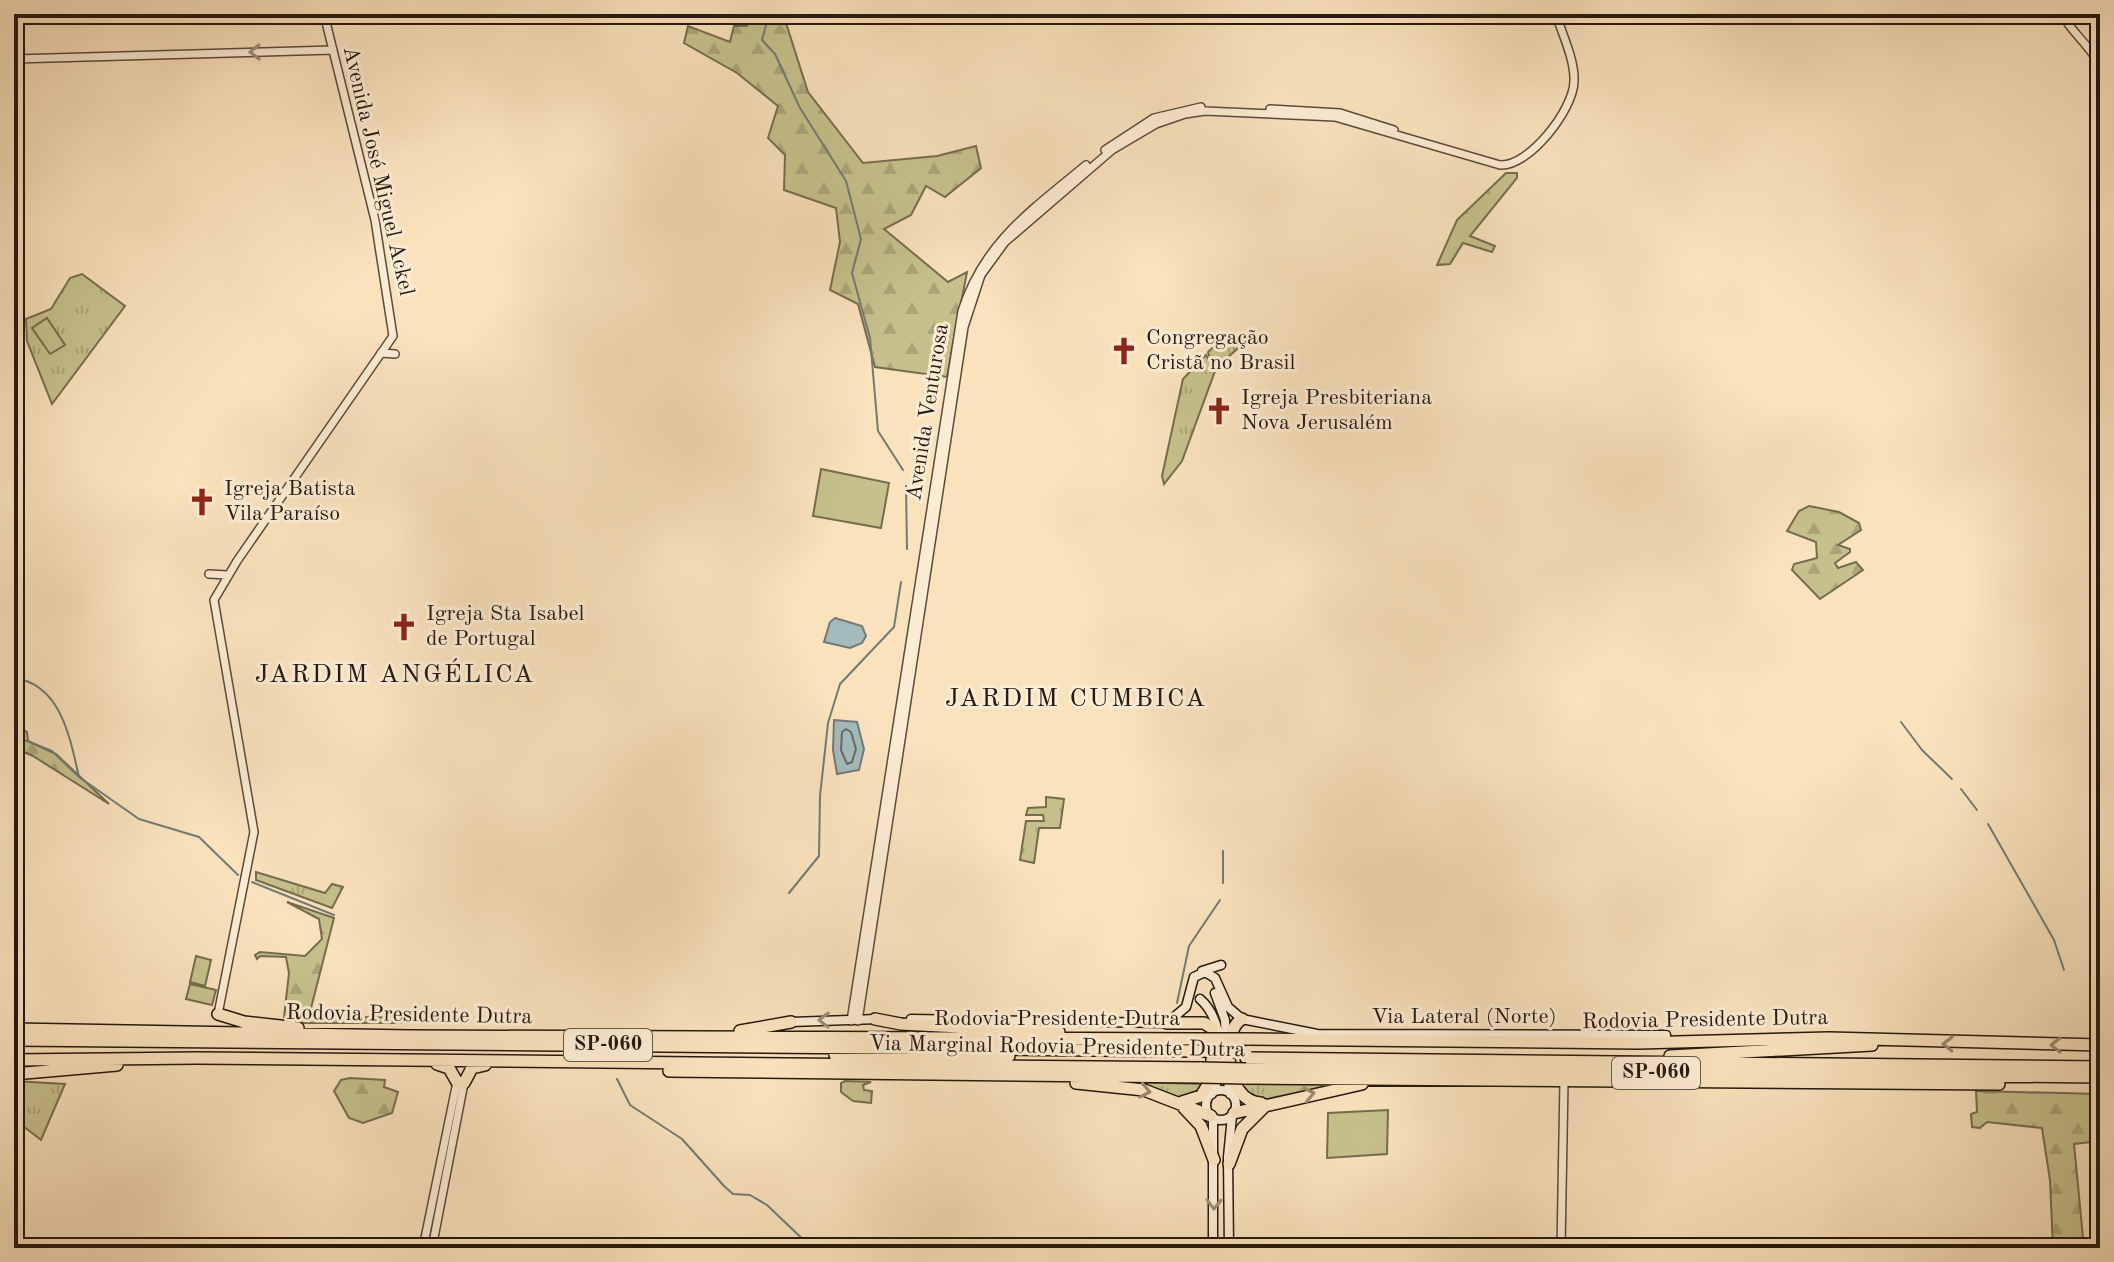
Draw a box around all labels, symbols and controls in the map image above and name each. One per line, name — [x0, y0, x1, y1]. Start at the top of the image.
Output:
one-way arrow — [248, 43, 261, 60]
street label: Avenida José Miguel Ackel — [339, 44, 417, 298]
street label: Avenida Venturosa — [903, 322, 953, 502]
place label: Congregação Cristã no Brasil — [1146, 327, 1295, 374]
church icon: Congregação Cristã no Brasil — [1109, 336, 1139, 366]
place label: Igreja Presbiteriana Nova Jerusalém — [1241, 387, 1432, 434]
church icon: Igreja Presbiteriana Nova Jerusalém — [1204, 396, 1234, 426]
place label: Igreja Batista Vila Paraíso — [224, 478, 356, 525]
church icon: Igreja Batista Vila Paraíso — [187, 487, 217, 517]
place label: Igreja Sta Isabel de Portugal — [426, 603, 585, 650]
church icon: Igreja Sta Isabel de Portugal — [389, 612, 419, 642]
district label: JARDIM ANGÉLICA — [255, 658, 535, 688]
district label: JARDIM CUMBICA — [945, 686, 1207, 712]
street label: Rodovia Presidente Dutra — [286, 1002, 532, 1028]
street label: Via Lateral (Norte) — [1371, 1006, 1557, 1028]
street label: Rodovia Presidente Dutra — [1582, 1007, 1828, 1033]
street label: Rodovia Presidente Dutra — [934, 1008, 1180, 1030]
one-way arrow — [817, 1011, 830, 1029]
road number: SP-060 — [564, 1029, 652, 1061]
street label: Via Marginal Rodovia Presidente Dutra — [869, 1033, 1245, 1061]
one-way arrow — [1941, 1035, 1954, 1053]
one-way arrow — [2049, 1036, 2062, 1054]
road number: SP-060 — [1612, 1057, 1700, 1089]
one-way arrow — [1138, 1082, 1151, 1099]
one-way arrow — [1302, 1086, 1316, 1103]
one-way arrow — [1205, 1198, 1223, 1211]

